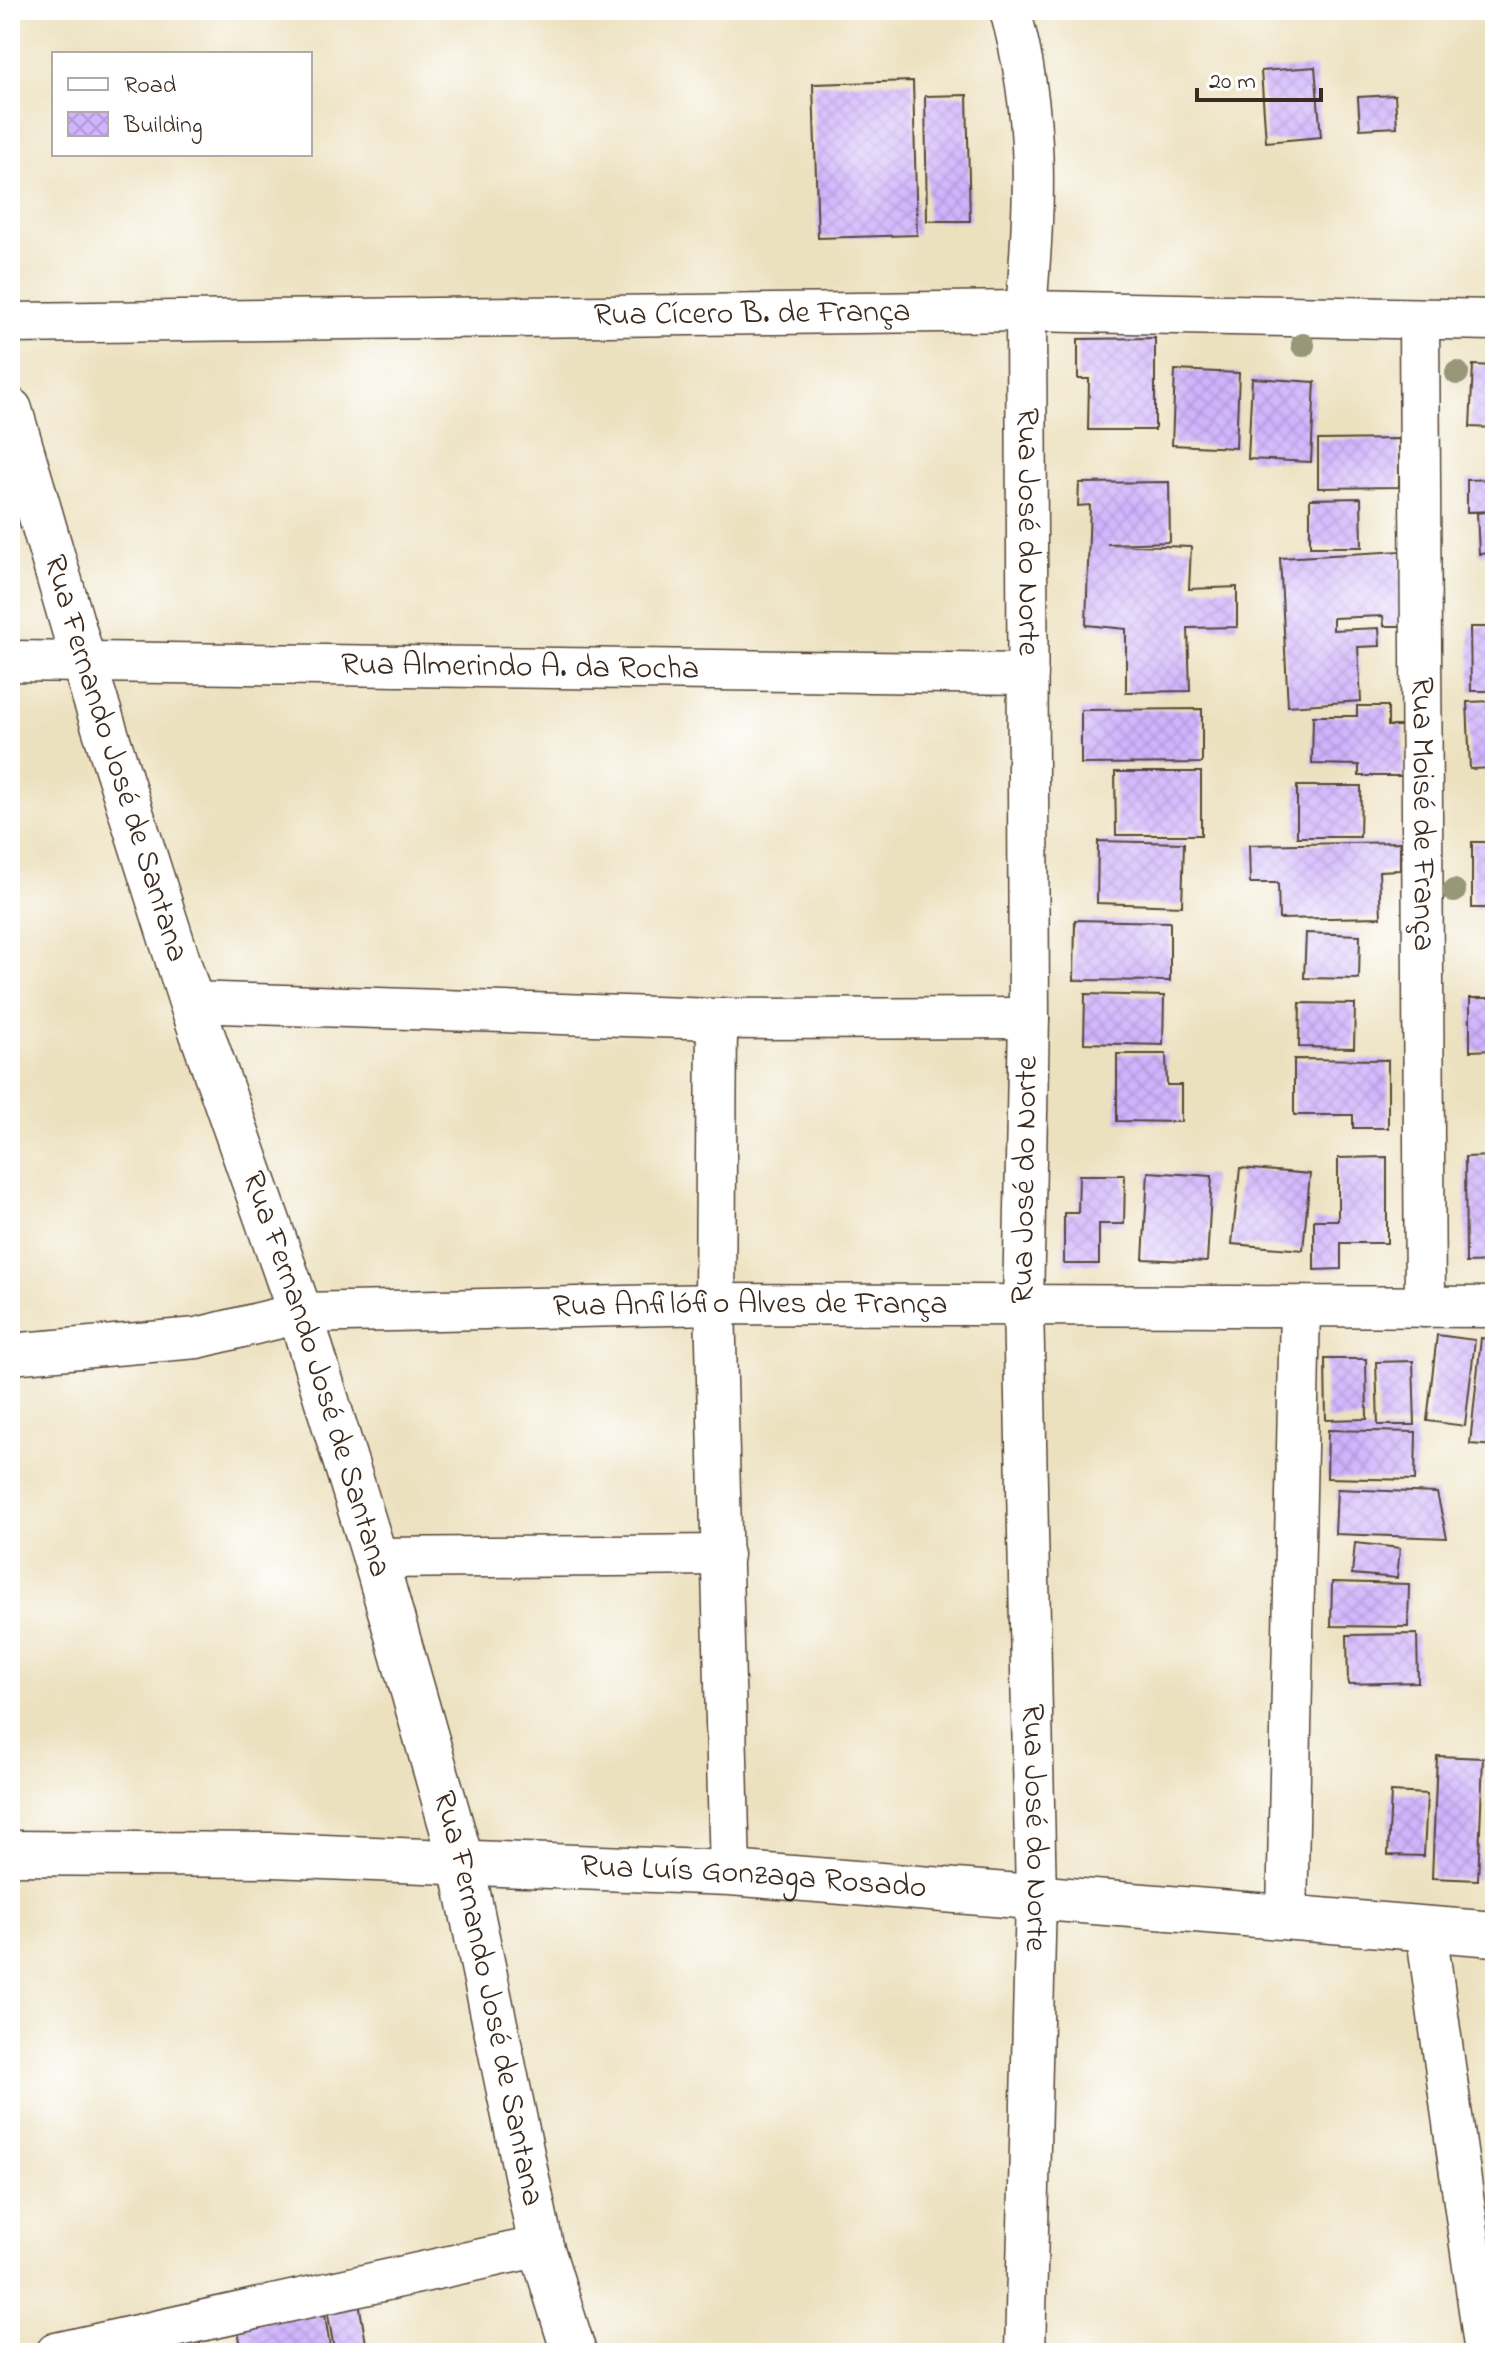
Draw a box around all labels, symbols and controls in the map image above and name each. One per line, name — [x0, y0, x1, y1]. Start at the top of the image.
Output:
legend — [52, 52, 312, 156]
scale bar — [1197, 52, 1321, 102]
text: 20 m — [1209, 65, 1256, 100]
text: Road — [124, 69, 177, 104]
text: Building — [123, 109, 203, 144]
street label: Rua Cícero B. de França — [593, 289, 911, 340]
street label: Rua José do Norte — [1003, 408, 1051, 656]
street label: Rua Fernando José de Santana — [30, 550, 200, 968]
street label: Rua Almerindo A. da Rocha — [341, 642, 699, 693]
street label: Rua Moisé de França — [1398, 676, 1446, 951]
street label: Rua José do Norte — [1000, 1055, 1052, 1304]
street label: Rua Fernando José de Santana — [229, 1165, 403, 1583]
street label: Rua Anfilófio Alves de França — [552, 1280, 948, 1331]
street label: Rua José do Norte — [1008, 1703, 1060, 1953]
street label: Rua Fernando José de Santana — [419, 1786, 556, 2210]
street label: Rua Luís Gonzaga Rosado — [579, 1844, 928, 1912]

